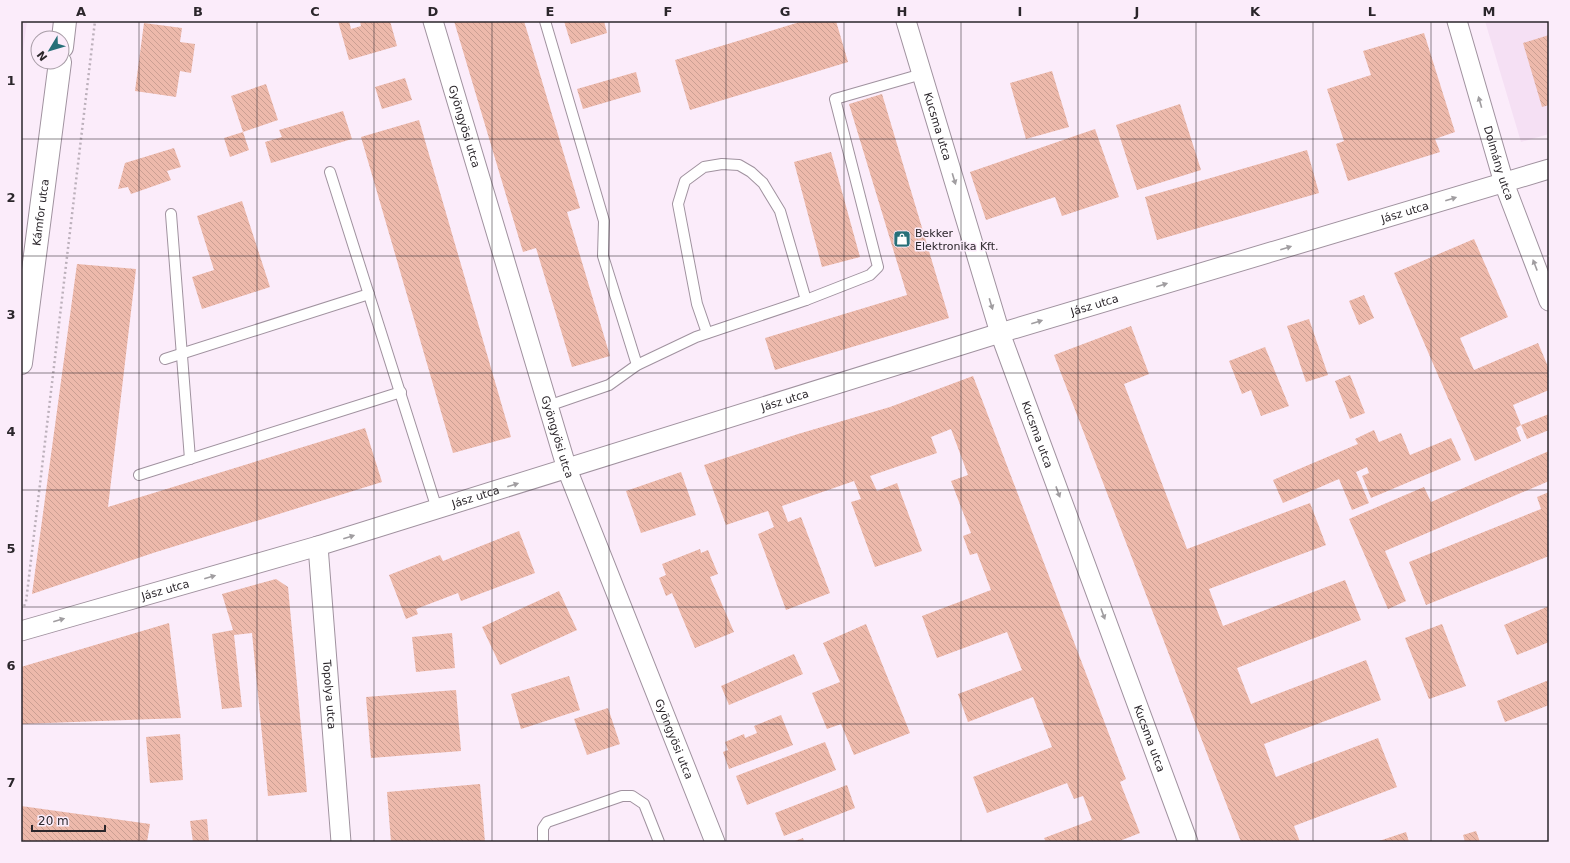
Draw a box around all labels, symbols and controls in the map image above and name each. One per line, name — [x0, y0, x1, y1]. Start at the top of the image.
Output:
text: A — [76, 4, 86, 19]
text: B — [193, 4, 203, 19]
text: C — [310, 4, 320, 19]
text: D — [428, 4, 439, 19]
text: E — [546, 4, 554, 19]
text: F — [664, 4, 672, 19]
text: G — [780, 4, 790, 19]
text: H — [897, 4, 907, 19]
text: I — [1018, 4, 1022, 19]
text: J — [1134, 4, 1139, 19]
text: K — [1250, 4, 1261, 19]
text: L — [1368, 4, 1376, 19]
text: M — [1483, 4, 1495, 19]
north arrow — [30, 30, 70, 70]
text: N — [35, 48, 50, 63]
text: 1 — [6, 73, 16, 88]
street label: Gyöngyösi utca — [446, 84, 483, 169]
street label: Kucsma utca — [921, 91, 954, 162]
one-way arrow — [1477, 96, 1483, 108]
street label: Dolmány utca — [1481, 124, 1516, 202]
one-way arrow — [951, 173, 957, 185]
street label: Kámfor utca — [30, 178, 51, 246]
text: 2 — [6, 190, 16, 205]
one-way arrow — [1445, 196, 1457, 202]
street label: Jász utca — [1379, 199, 1430, 226]
place label: Bekker Elektronika Kft. — [915, 227, 999, 253]
shop icon: Bekker Elektronika Kft. — [892, 229, 912, 249]
one-way arrow — [1281, 245, 1293, 251]
one-way arrow — [1532, 258, 1538, 270]
one-way arrow — [1156, 282, 1168, 288]
street label: Jász utca — [1068, 292, 1120, 318]
one-way arrow — [988, 298, 994, 310]
text: 3 — [6, 307, 16, 322]
one-way arrow — [1031, 319, 1043, 325]
street label: Jász utca — [758, 387, 810, 414]
street label: Gyöngyösi utca — [539, 394, 576, 480]
street label: Kucsma utca — [1019, 399, 1056, 470]
text: 4 — [6, 424, 16, 439]
one-way arrow — [507, 482, 519, 488]
street label: Jász utca — [449, 483, 501, 511]
one-way arrow — [1056, 486, 1062, 498]
one-way arrow — [343, 534, 355, 540]
text: 5 — [6, 541, 16, 556]
one-way arrow — [205, 574, 217, 580]
street label: Jász utca — [139, 577, 191, 603]
one-way arrow — [1101, 608, 1107, 620]
one-way arrow — [53, 617, 65, 623]
text: 6 — [6, 658, 16, 673]
street label: Topolya utca — [320, 659, 339, 730]
street label: Gyöngyösi utca — [652, 697, 696, 781]
street label: Kucsma utca — [1131, 703, 1168, 774]
text: 7 — [6, 775, 16, 790]
scale bar — [32, 807, 105, 833]
text: 20 m — [38, 814, 69, 828]

